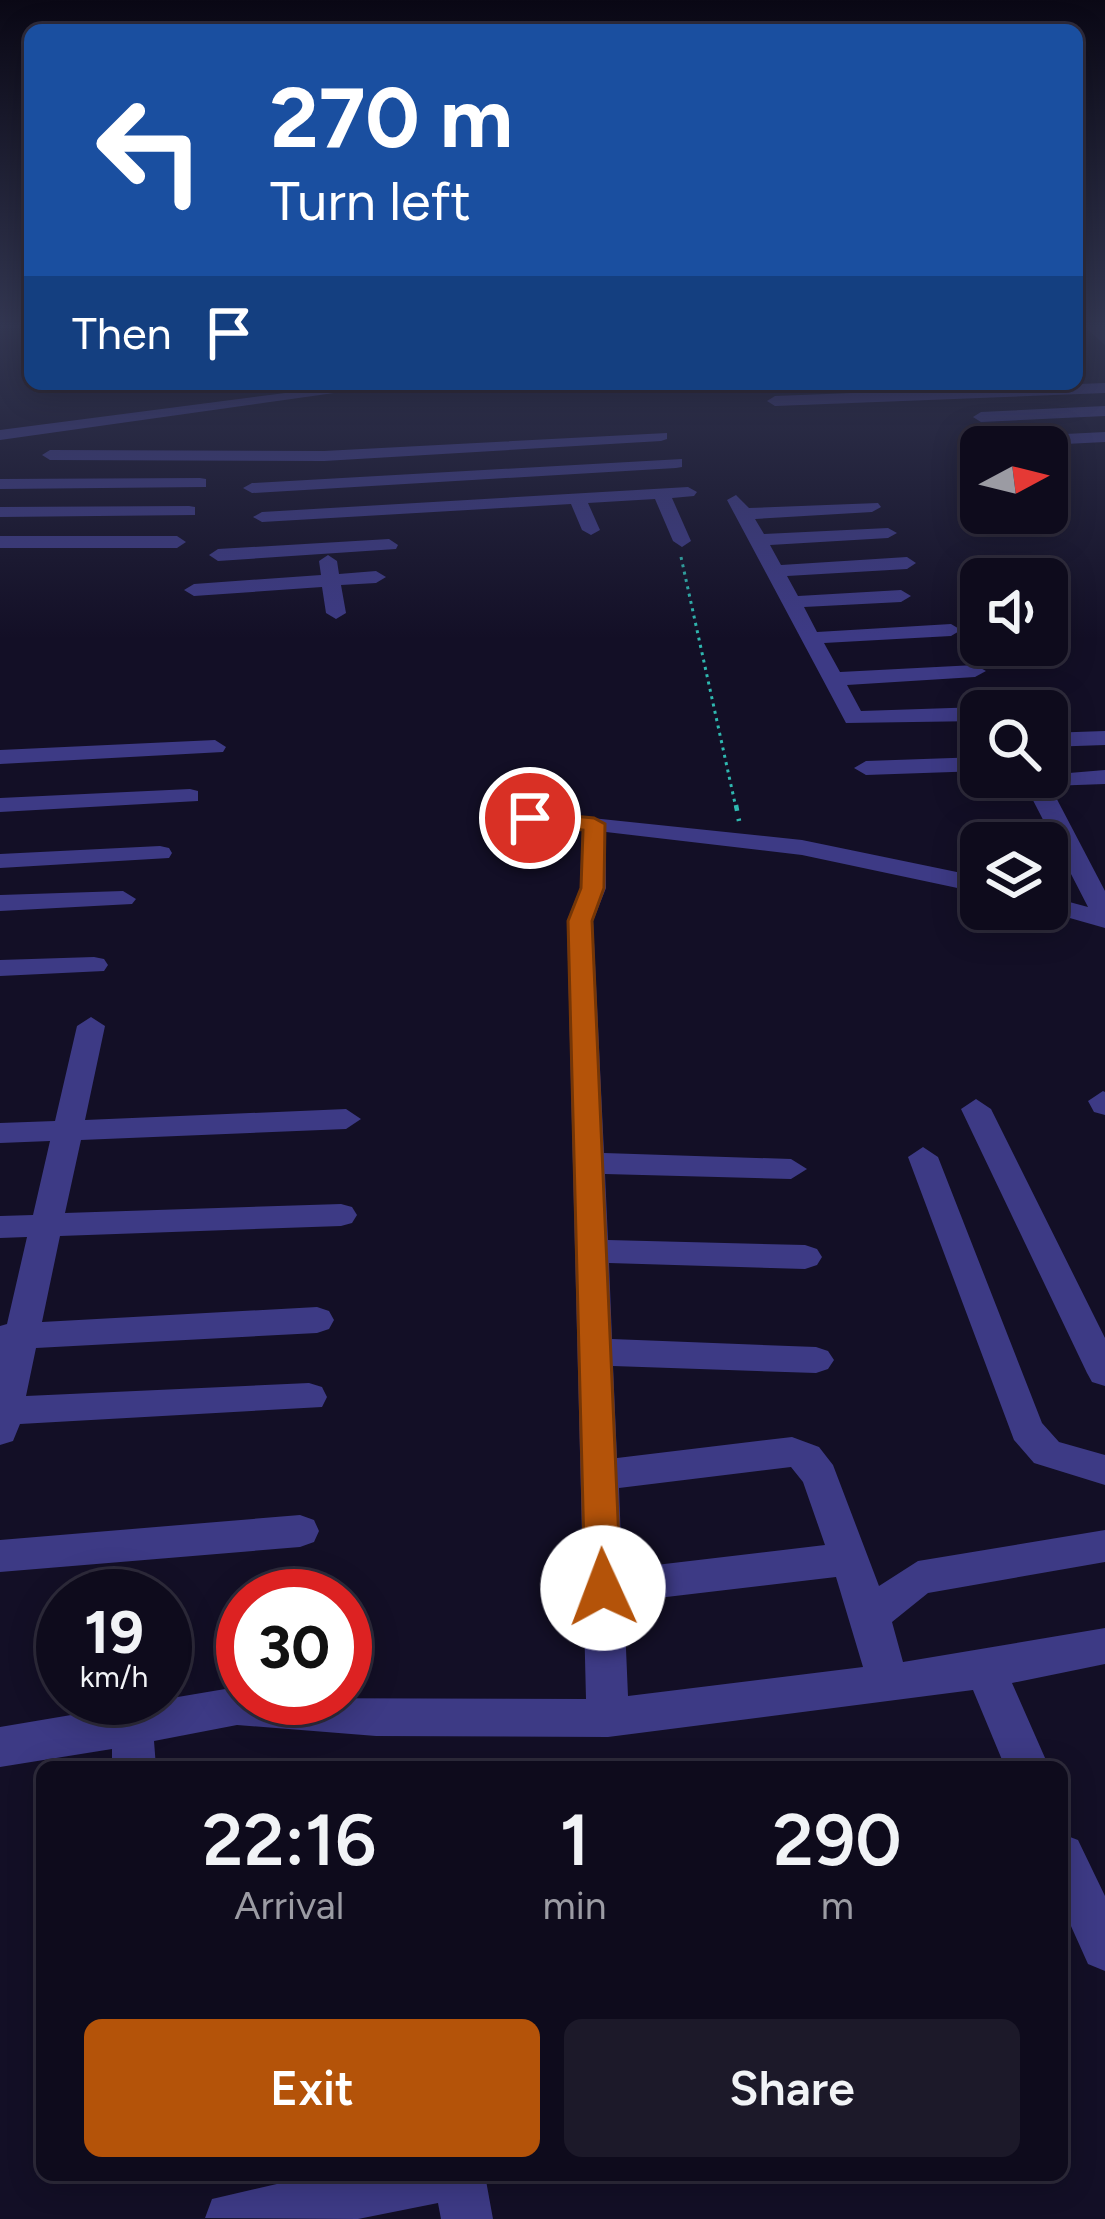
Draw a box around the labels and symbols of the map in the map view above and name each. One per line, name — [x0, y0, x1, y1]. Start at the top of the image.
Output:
north arrow — [960, 426, 1068, 534]
pin — [479, 767, 581, 869]
position arrow — [540, 1525, 666, 1651]
speed limit sign: 30 — [216, 1569, 372, 1725]

